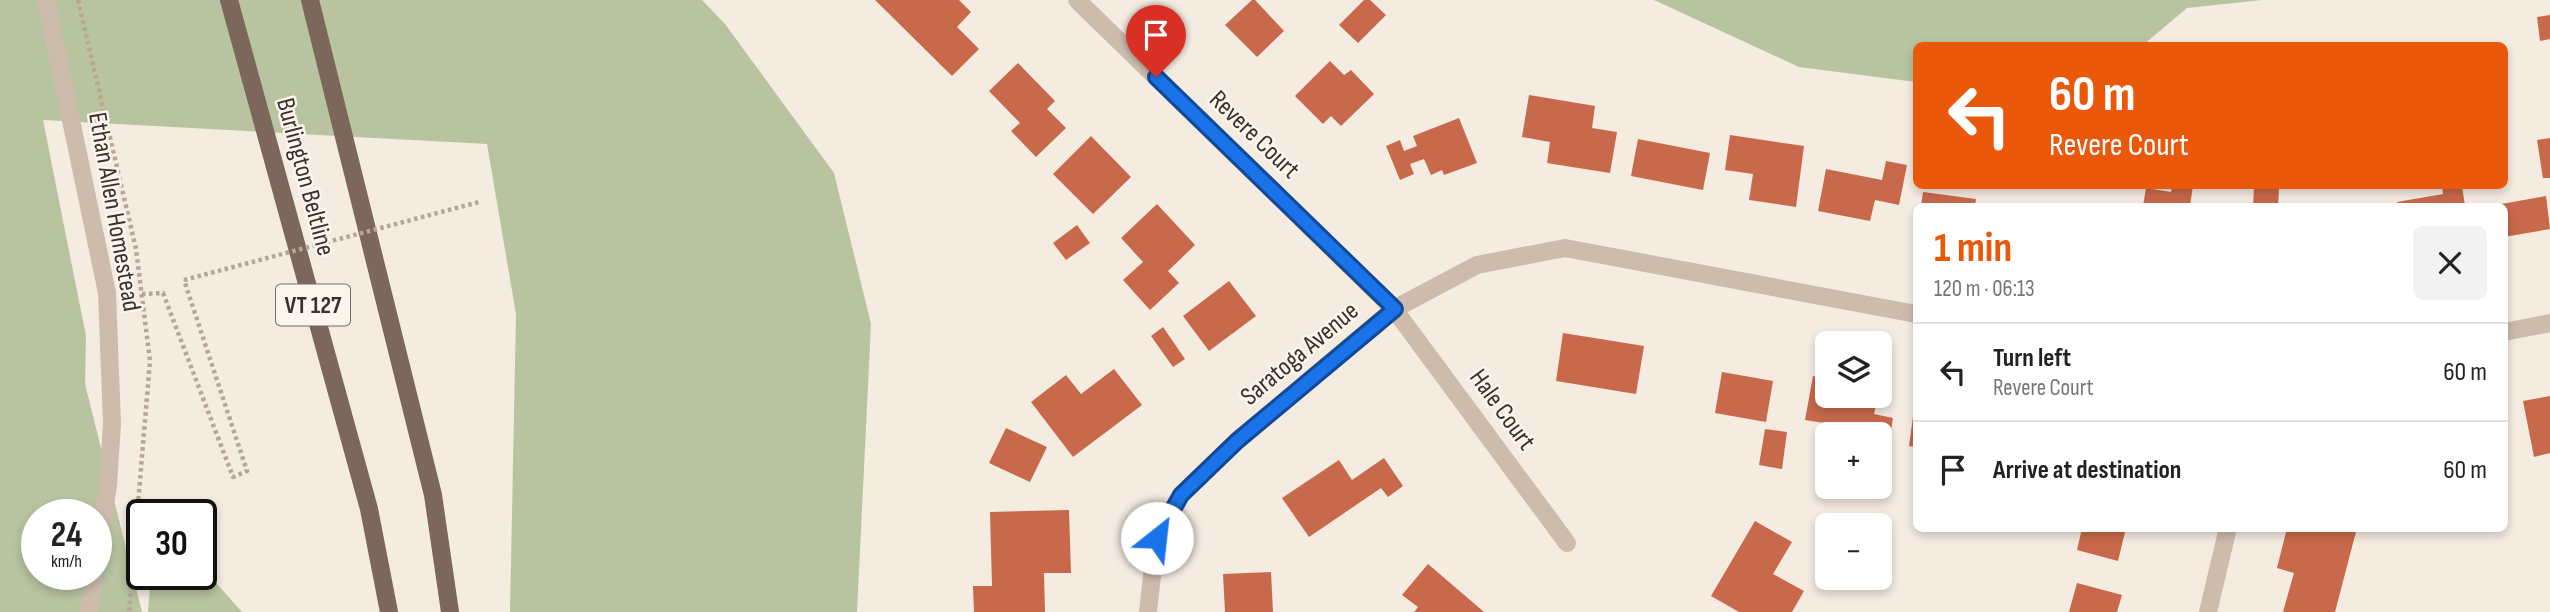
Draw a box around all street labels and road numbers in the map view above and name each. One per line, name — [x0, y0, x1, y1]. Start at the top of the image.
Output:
street label: Revere Court — [1202, 84, 1306, 186]
street label: Burlington Beltline — [269, 95, 341, 259]
street label: Ethan Allen Homestead — [81, 110, 147, 314]
road number: VT 127 — [276, 284, 350, 326]
street label: Saratoga Avenue — [1235, 296, 1365, 412]
street label: Hale Court — [1462, 364, 1542, 457]

